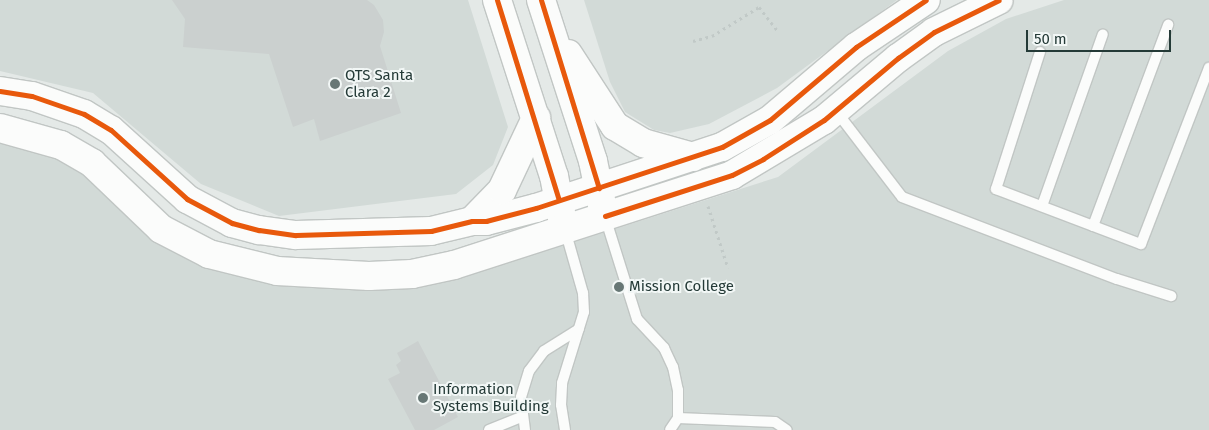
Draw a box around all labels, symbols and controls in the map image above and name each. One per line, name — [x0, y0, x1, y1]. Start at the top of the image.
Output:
scale bar — [1029, 20, 1174, 52]
text: 50 m — [1034, 30, 1067, 48]
place label: QTS Santa Clara 2 — [345, 66, 413, 101]
marker: QTS Santa Clara 2 — [329, 78, 341, 90]
place label: Mission College — [629, 278, 734, 296]
marker: Mission College — [613, 281, 625, 293]
place label: Information Systems Building — [433, 380, 549, 415]
marker: Information Systems Building — [417, 392, 429, 404]

